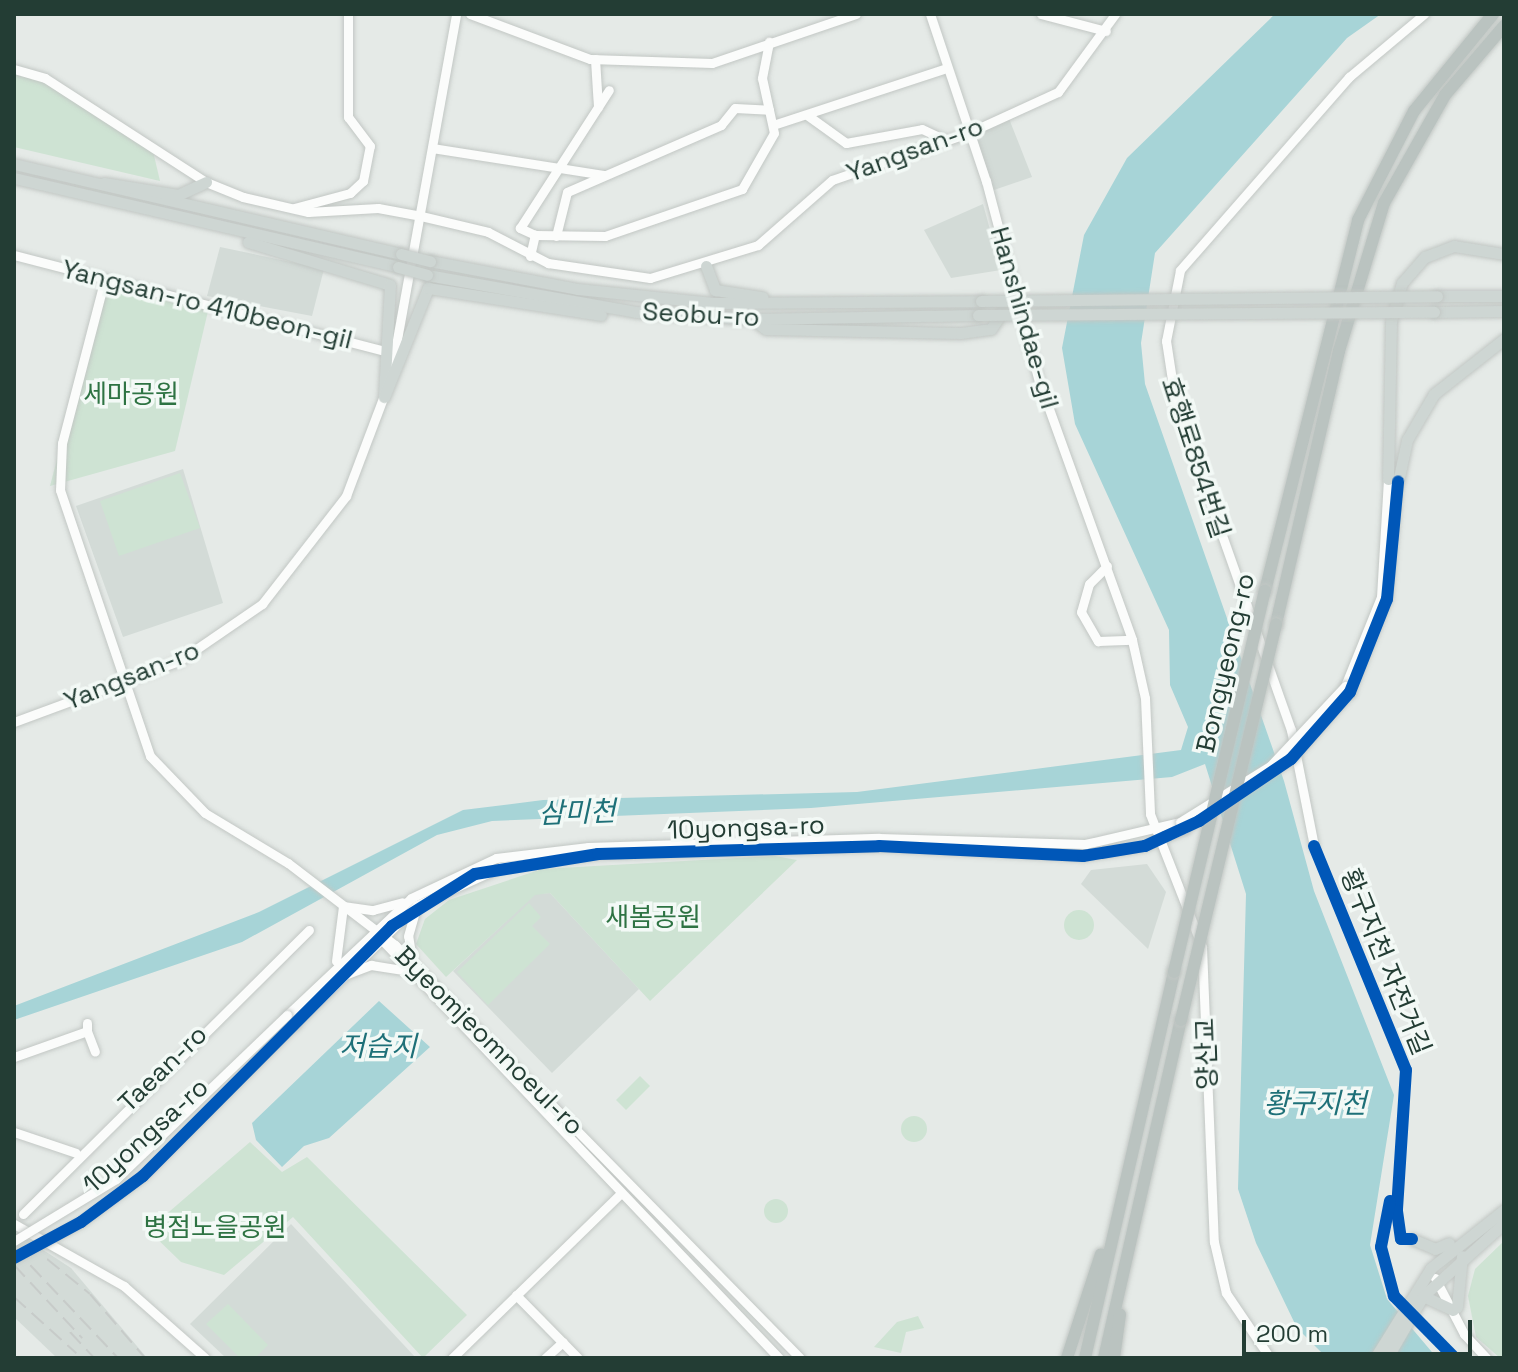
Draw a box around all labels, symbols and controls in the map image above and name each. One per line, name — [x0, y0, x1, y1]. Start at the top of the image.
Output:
street label: Yangsan-ro — [842, 111, 988, 189]
street label: Hanshindae-gil — [983, 223, 1065, 413]
street label: Yangsan-ro 410beon-gil — [59, 254, 355, 356]
street label: Seobu-ro — [642, 296, 760, 334]
street label: 효행로854번길 — [1154, 373, 1236, 543]
park label: 세마공원 — [83, 379, 179, 411]
street label: Bongyeong-ro — [1190, 570, 1262, 756]
street label: Yangsan-ro — [60, 635, 204, 717]
water label: 삼미천 — [538, 794, 616, 830]
street label: 10yongsa-ro — [667, 810, 825, 846]
street label: 황구지천 자전거길 — [1333, 864, 1437, 1060]
park label: 새봄공원 — [605, 902, 701, 934]
street label: Byeomjeomnoeul-ro — [388, 940, 590, 1142]
street label: 양산교 — [1190, 1018, 1224, 1090]
street label: Taean-ro — [112, 1019, 214, 1119]
water label: 저습지 — [339, 1029, 417, 1063]
street label: 10yongsa-ro — [77, 1072, 215, 1200]
water label: 황구지천 — [1263, 1086, 1367, 1120]
park label: 병점노을공원 — [143, 1212, 287, 1244]
scale bar — [1246, 1304, 1476, 1354]
text: 200 m — [1256, 1318, 1328, 1349]

